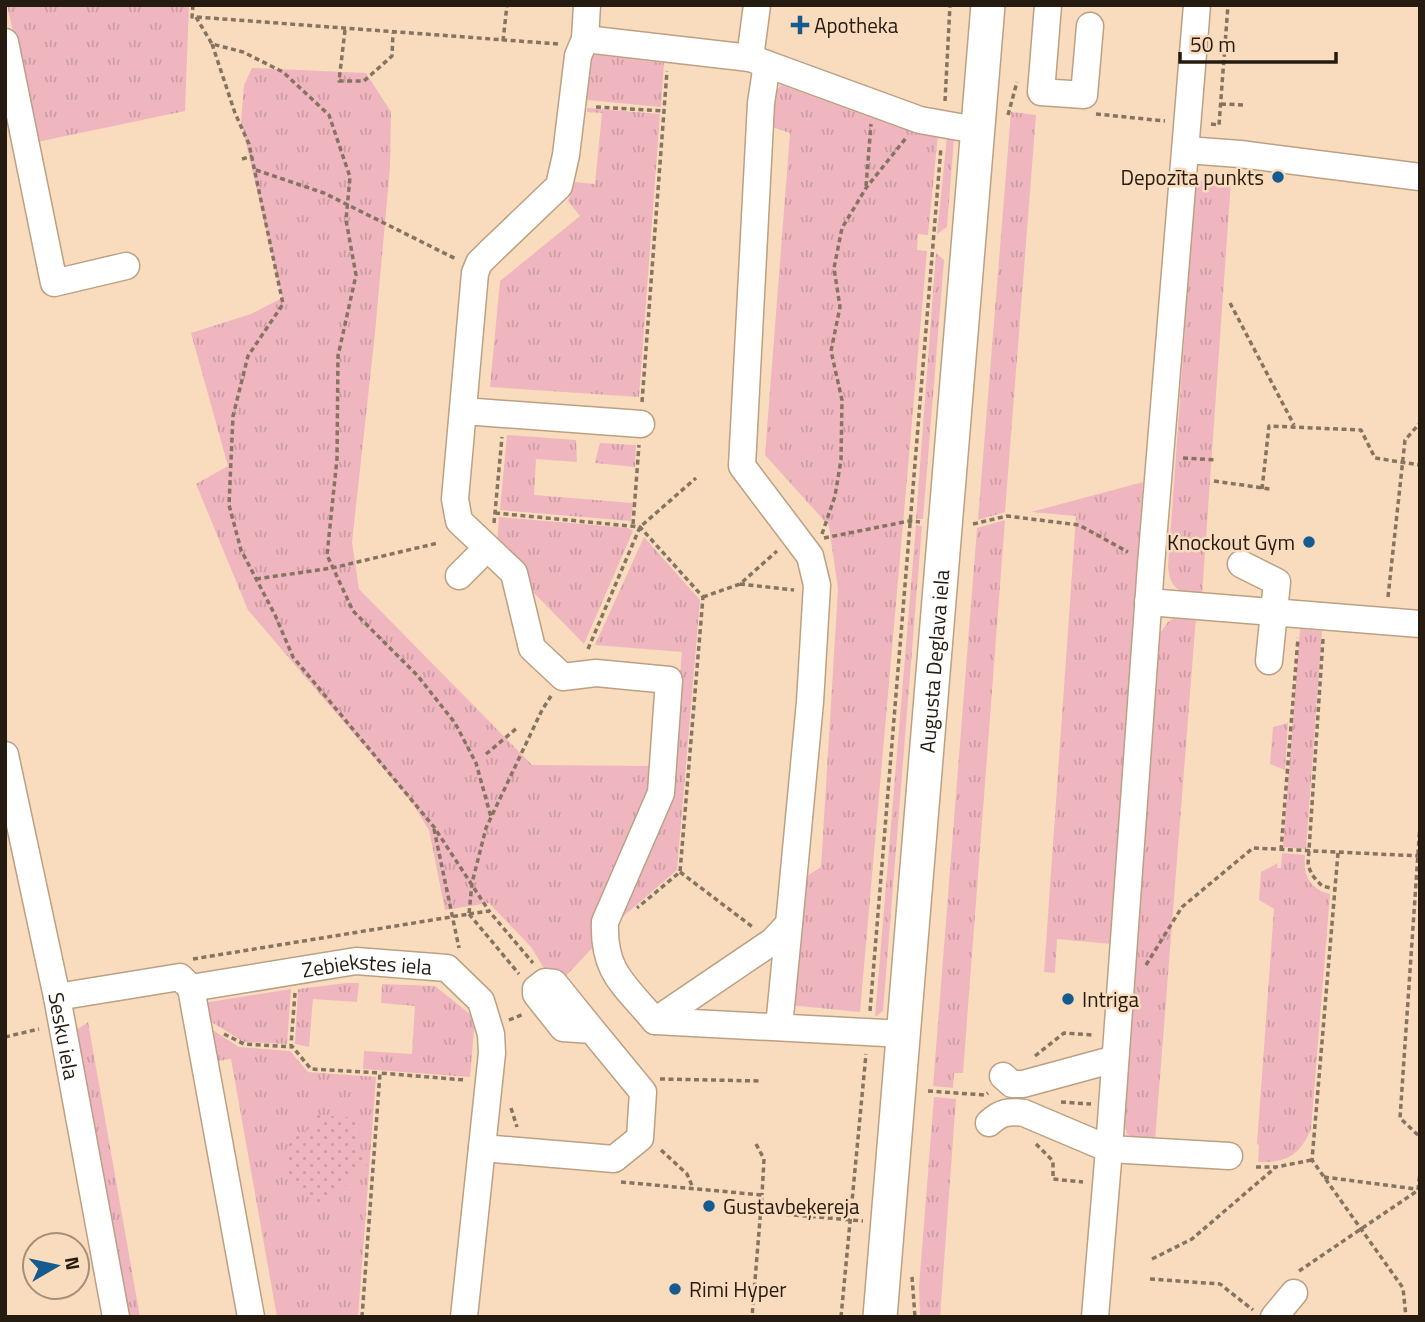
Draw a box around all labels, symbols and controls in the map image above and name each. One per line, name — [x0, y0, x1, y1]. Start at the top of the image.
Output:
place label: Apotheka — [814, 9, 899, 41]
marker: Apotheka — [792, 17, 808, 33]
scale bar — [1180, 21, 1336, 65]
text: 50 m — [1190, 28, 1236, 60]
place label: Depozīta punkts — [1120, 161, 1264, 193]
marker: Depozīta punkts — [1270, 169, 1286, 185]
place label: Knockout Gym — [1167, 526, 1295, 558]
marker: Knockout Gym — [1301, 534, 1317, 550]
street label: Augusta Deglava iela — [910, 568, 958, 754]
street label: Zebiekstes iela — [299, 945, 433, 986]
place label: Intriga — [1082, 983, 1139, 1015]
street label: Sesku iela — [40, 990, 88, 1083]
marker: Intriga — [1060, 991, 1076, 1007]
place label: Gustavbeķereja — [723, 1190, 860, 1222]
marker: Gustavbeķereja — [701, 1198, 717, 1214]
north arrow — [21, 1231, 91, 1301]
text: N — [58, 1254, 89, 1272]
place label: Rimi Hyper — [689, 1273, 787, 1305]
marker: Rimi Hyper — [667, 1281, 683, 1297]

